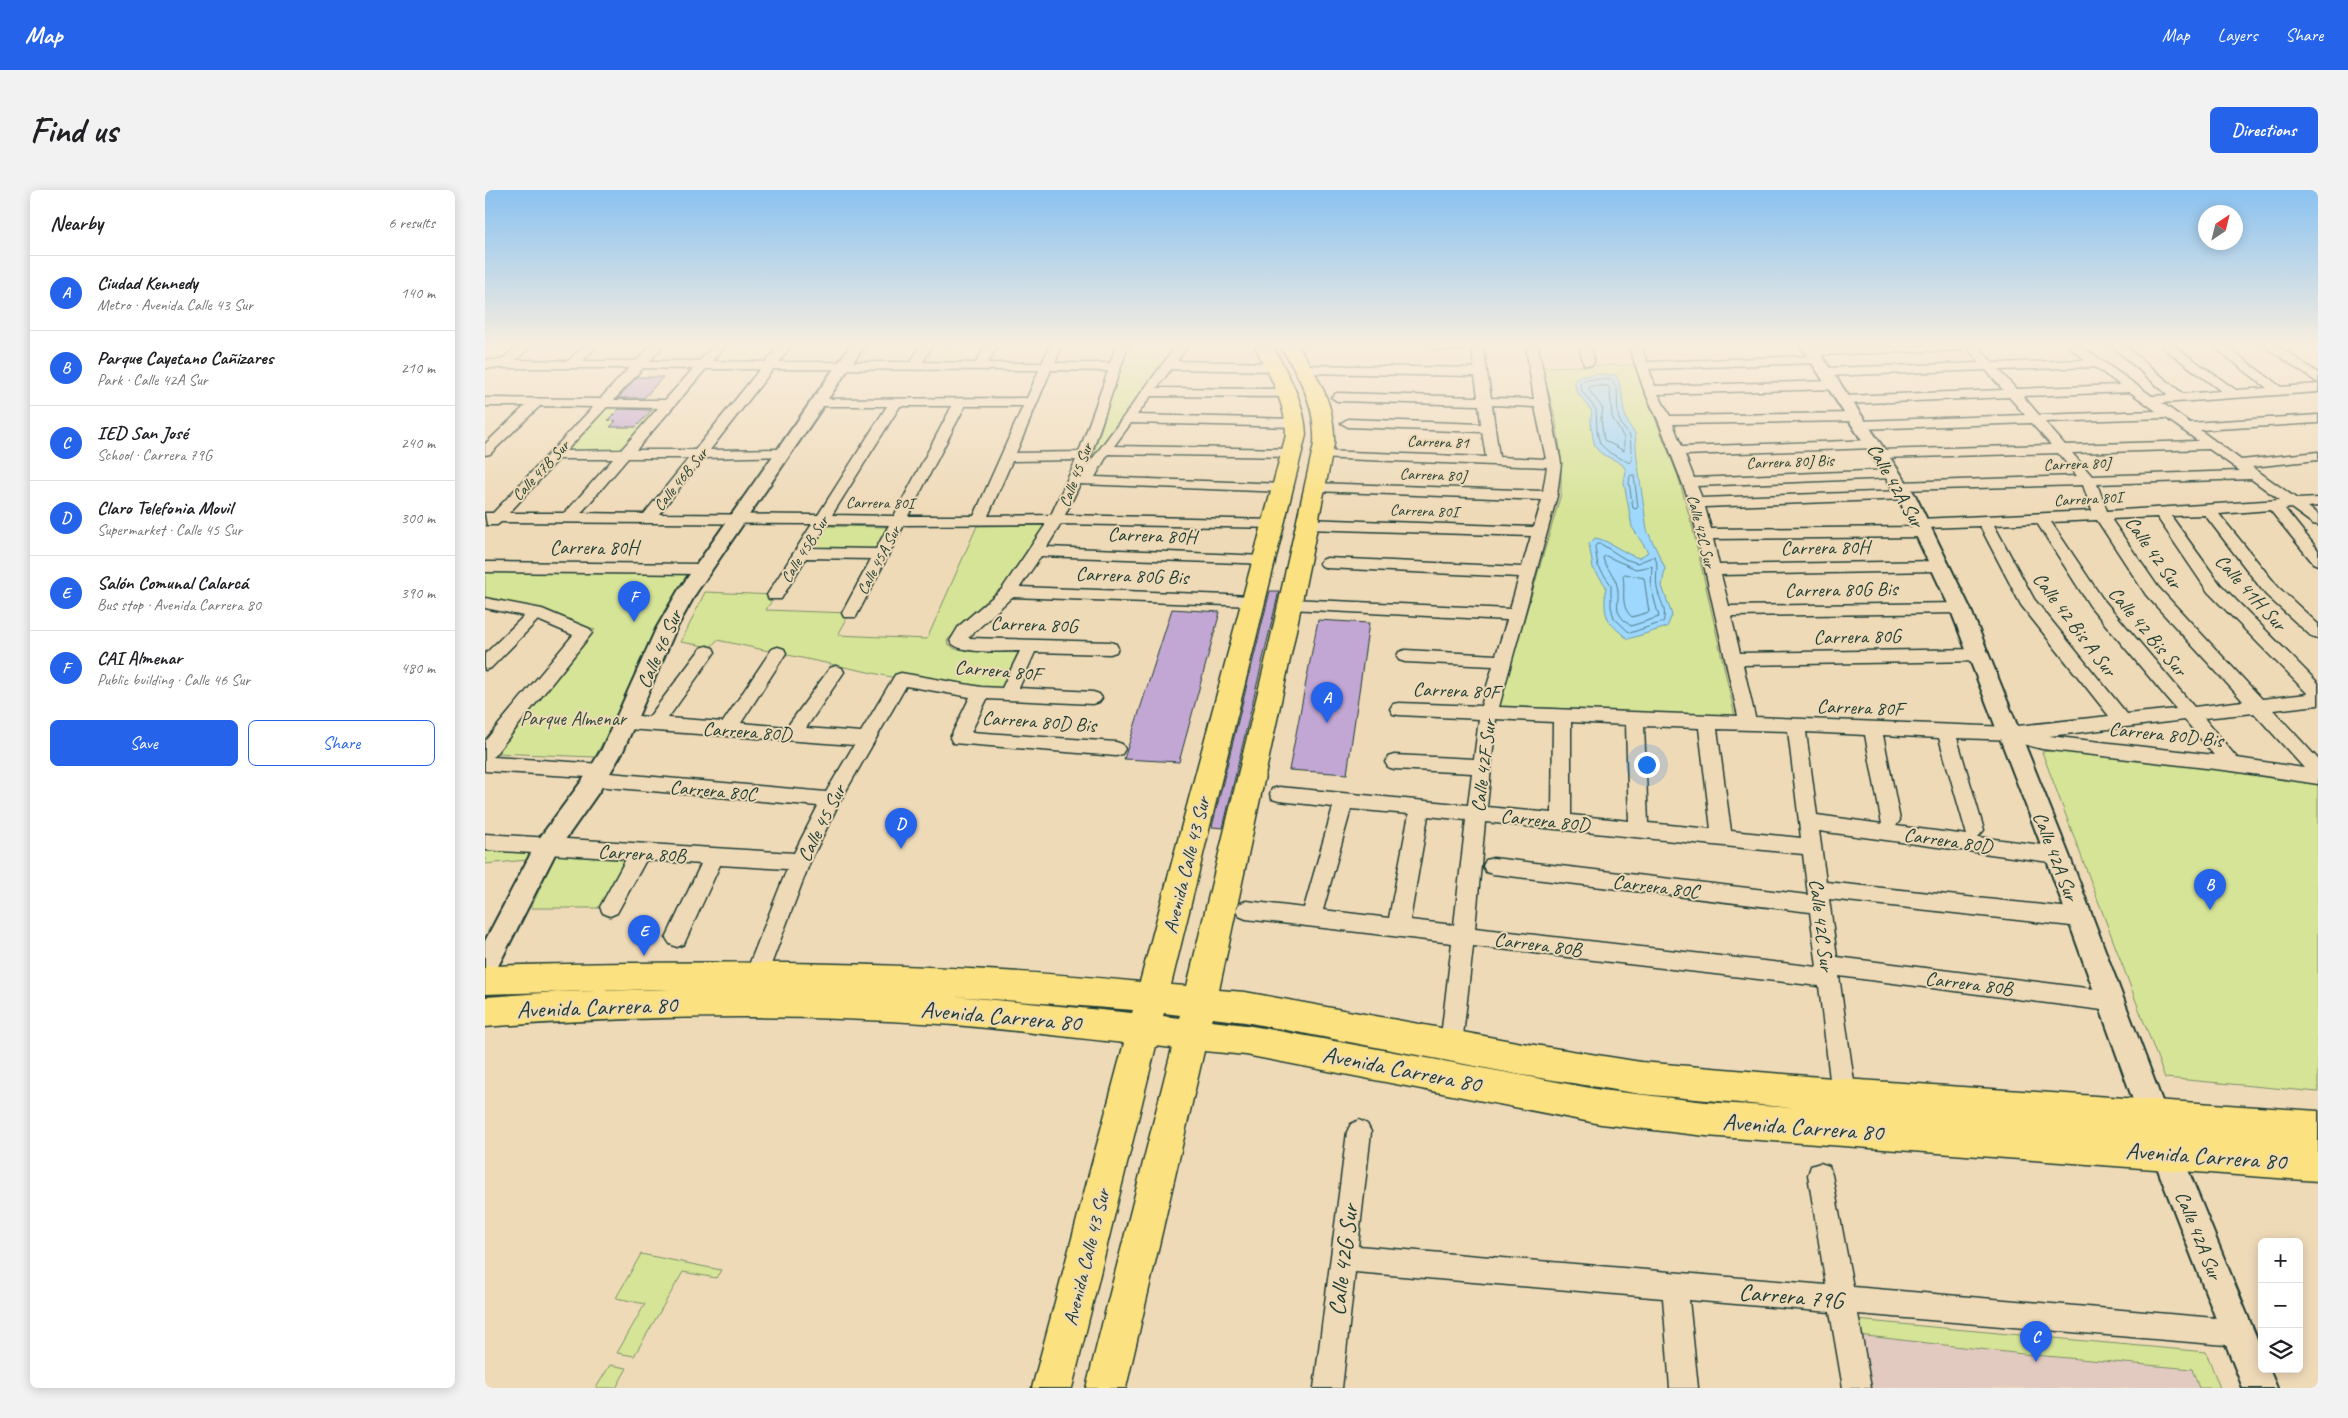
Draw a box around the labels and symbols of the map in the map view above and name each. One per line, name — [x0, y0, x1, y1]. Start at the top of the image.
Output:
north arrow — [2198, 205, 2243, 250]
street label: Carrera 81 — [1407, 431, 1470, 453]
street label: Calle 47B Sur — [508, 435, 575, 505]
street label: Calle 45 Sur — [1055, 439, 1098, 510]
street label: Calle 42A Sur — [1861, 439, 1931, 533]
street label: Calle 46B Sur — [649, 442, 714, 515]
street label: Carrera 80J Bis — [1746, 450, 1836, 474]
street label: Carrera 80J — [2043, 453, 2114, 475]
street label: Carrera 80J — [1399, 464, 1470, 486]
street label: Carrera 80I — [2053, 487, 2126, 511]
street label: Carrera 80I — [846, 492, 918, 514]
street label: Calle 42C Sur — [1682, 493, 1720, 572]
street label: Carrera 80I — [1390, 500, 1462, 522]
street label: Calle 45B Sur — [776, 511, 834, 587]
street label: Calle 42 Sur — [2120, 511, 2189, 595]
street label: Calle 45A Sur — [853, 521, 906, 598]
street label: Carrera 80H — [1107, 521, 1200, 550]
street label: Carrera 80H — [1781, 534, 1873, 561]
street label: Carrera 80H — [550, 535, 642, 560]
street label: Calle 41H Sur — [2210, 549, 2293, 637]
street label: Carrera 80G Bis — [1075, 561, 1191, 590]
street label: Calle 42 Bis A Sur — [2027, 567, 2123, 683]
street label: Carrera 80G Bis — [1784, 576, 1900, 603]
pin: F — [618, 581, 650, 622]
street label: Calle 42 Bis Sur — [2103, 581, 2194, 683]
street label: Calle 46 Sur — [631, 605, 688, 692]
street label: Carrera 80G — [990, 610, 1080, 639]
street label: Carrera 80G — [1813, 623, 1903, 650]
street label: Carrera 80F — [954, 654, 1046, 687]
street label: Carrera 80F — [1412, 676, 1504, 705]
pin: A — [1311, 682, 1343, 723]
street label: Carrera 80F — [1816, 693, 1908, 722]
street label: Carrera 80D Bis — [981, 705, 1099, 738]
park label: Parque Almenar — [520, 706, 628, 731]
street label: Carrera 80D — [702, 716, 794, 747]
street label: Carrera 80D Bis — [2108, 716, 2226, 753]
street label: Calle 42F Sur — [1465, 717, 1502, 814]
your location — [1634, 752, 1660, 778]
street label: Carrera 80C — [669, 774, 760, 807]
street label: Calle 45 Sur — [791, 779, 852, 866]
street label: Avenida Calle 43 Sur — [1157, 793, 1216, 936]
street label: Carrera 80D — [1499, 803, 1592, 838]
pin: D — [885, 808, 917, 849]
street label: Calle 42A Sur — [2027, 808, 2085, 906]
street label: Carrera 80D — [1902, 822, 1995, 859]
street label: Carrera 80B — [598, 839, 688, 868]
street label: Carrera 80C — [1611, 869, 1703, 905]
pin: B — [2194, 869, 2226, 910]
street label: Calle 42C Sur — [1803, 877, 1840, 974]
pin: E — [628, 915, 660, 956]
street label: Carrera 80B — [1493, 927, 1585, 962]
street label: Carrera 80B — [1924, 966, 2016, 1001]
street label: Avenida Carrera 80 — [516, 989, 680, 1025]
street label: Avenida Carrera 80 — [920, 994, 1085, 1038]
street label: Avenida Carrera 80 — [1320, 1039, 1486, 1099]
street label: Avenida Carrera 80 — [1722, 1106, 1886, 1148]
street label: Avenida Carrera 80 — [2125, 1135, 2289, 1177]
street label: Avenida Calle 43 Sur — [1057, 1185, 1116, 1328]
street label: Calle 42A Sur — [2170, 1187, 2228, 1285]
street label: Calle 42G Sur — [1321, 1200, 1365, 1317]
street label: Carrera 79G — [1738, 1277, 1847, 1316]
pin: C — [2020, 1321, 2052, 1362]

